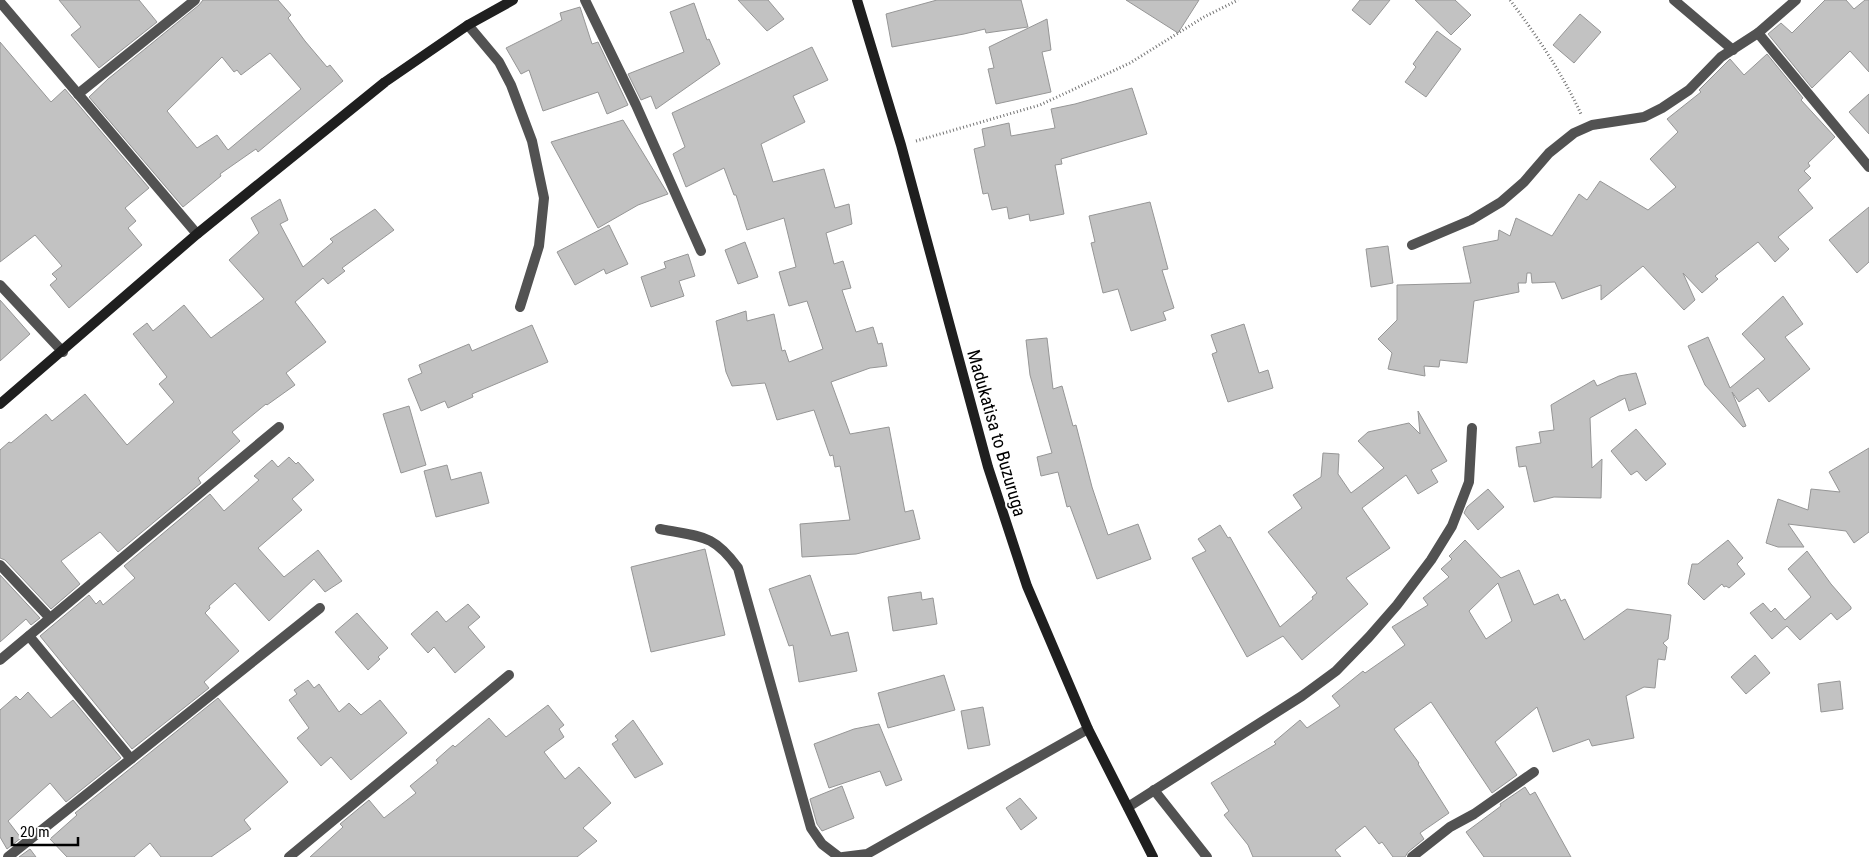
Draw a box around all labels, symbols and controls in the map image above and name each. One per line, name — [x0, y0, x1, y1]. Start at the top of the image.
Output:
street label: Madukatisa to Buzuruga — [963, 347, 1031, 519]
scale bar — [12, 814, 79, 846]
text: 20 m — [20, 823, 50, 841]

